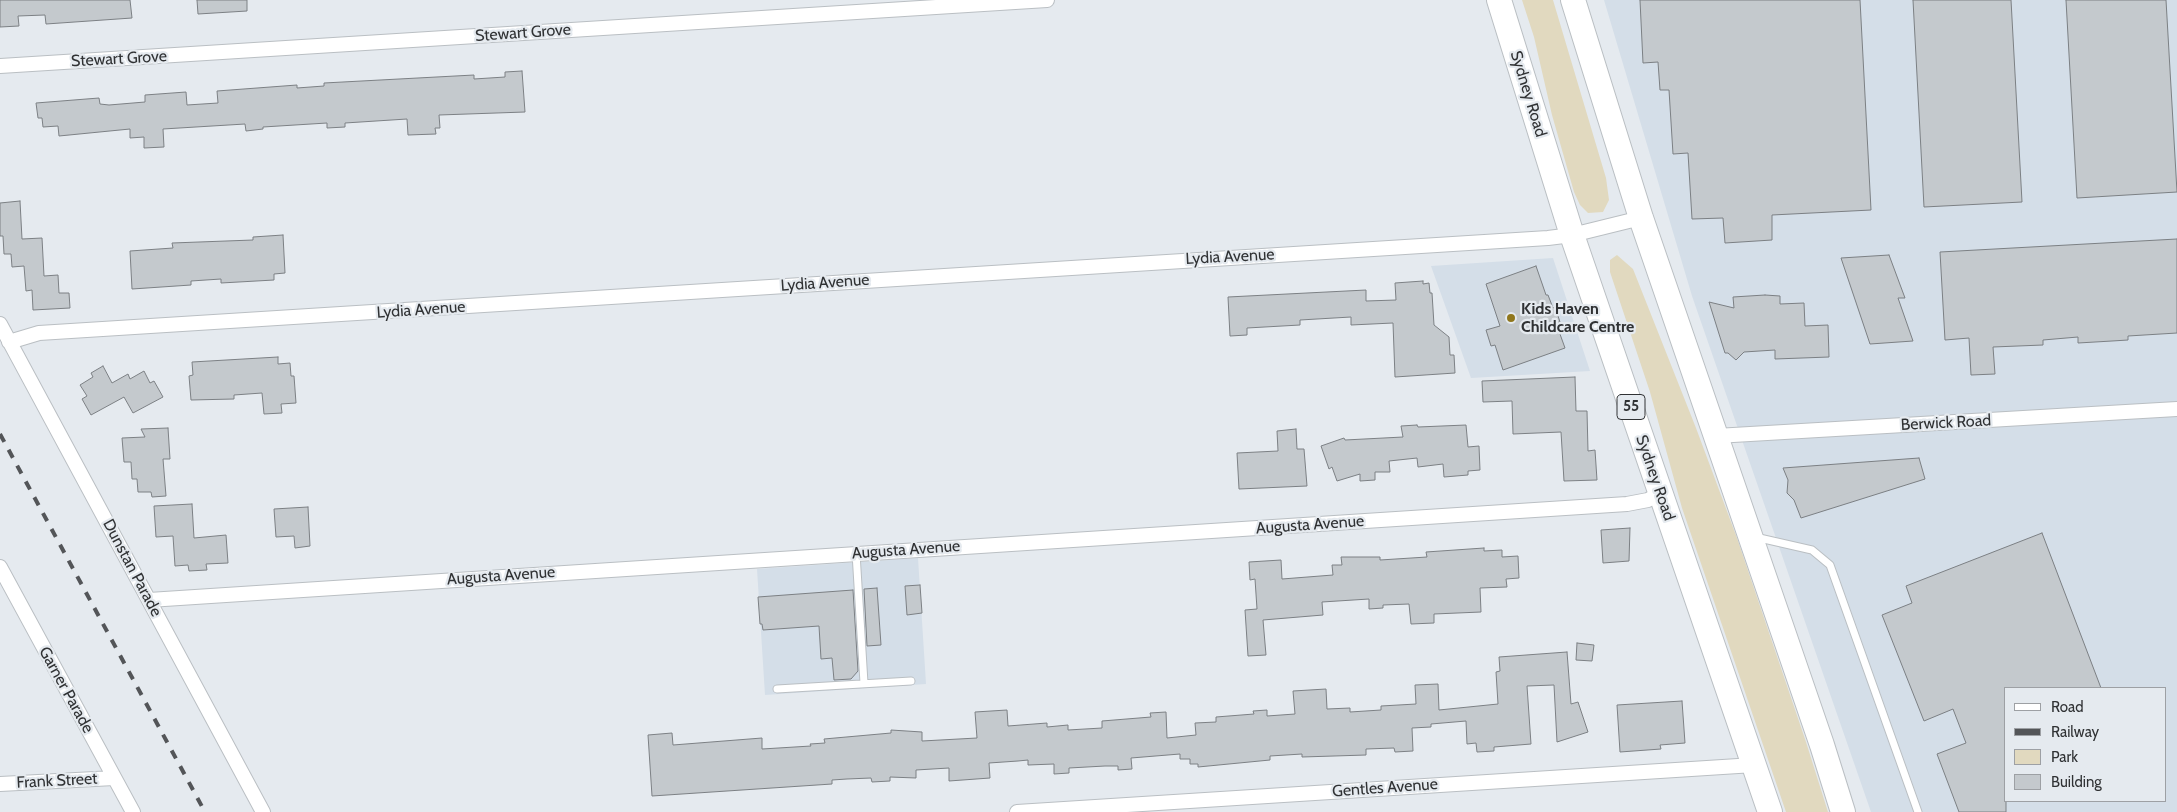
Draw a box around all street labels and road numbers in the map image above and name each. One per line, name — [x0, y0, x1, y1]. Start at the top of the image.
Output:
street label: Stewart Grove — [474, 20, 572, 46]
street label: Stewart Grove — [71, 47, 167, 71]
street label: Sydney Road — [1506, 48, 1550, 140]
street label: Lydia Avenue — [1185, 245, 1275, 269]
street label: Lydia Avenue — [780, 270, 870, 296]
street label: Lydia Avenue — [376, 297, 466, 323]
road number: 55 — [1617, 394, 1645, 420]
street label: Berwick Road — [1900, 411, 1992, 435]
street label: Sydney Road — [1631, 433, 1679, 523]
street label: Augusta Avenue — [1255, 512, 1365, 538]
street label: Dunstan Parade — [98, 516, 166, 620]
street label: Augusta Avenue — [851, 537, 961, 563]
street label: Augusta Avenue — [446, 563, 556, 589]
street label: Garner Parade — [34, 644, 98, 736]
street label: Frank Street — [16, 769, 98, 793]
street label: Gentles Avenue — [1331, 775, 1439, 801]

